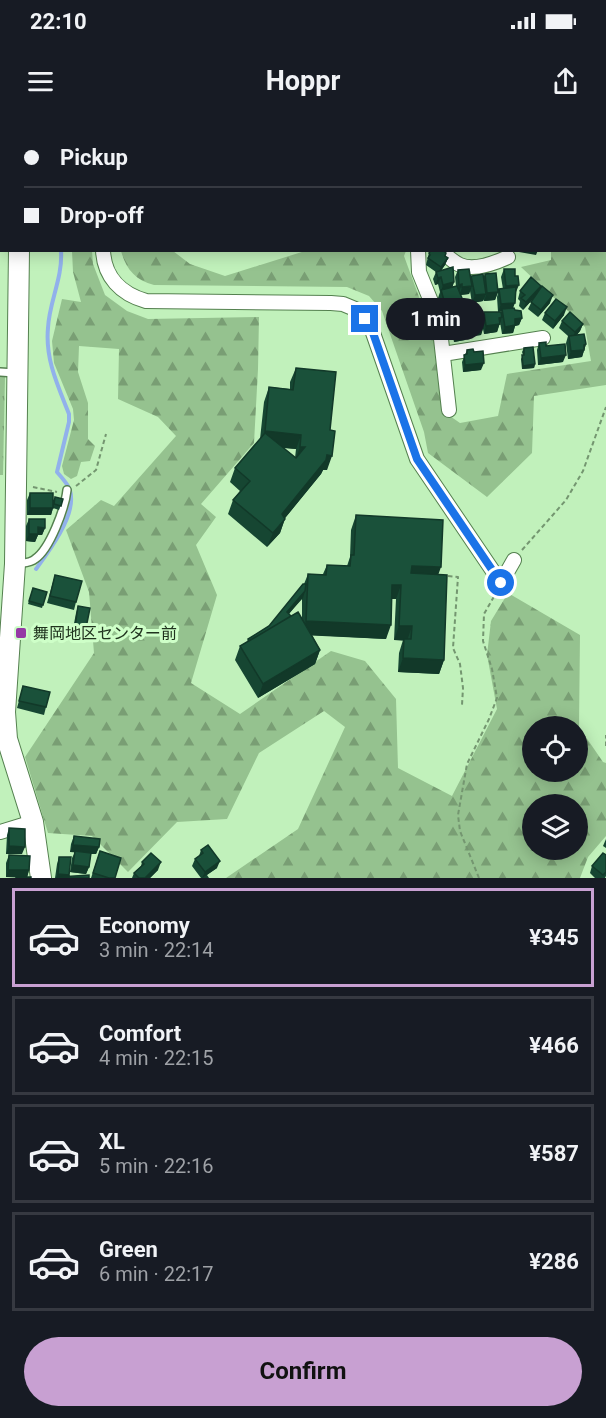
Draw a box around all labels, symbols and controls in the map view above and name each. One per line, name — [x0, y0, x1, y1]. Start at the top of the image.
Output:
text: 22:10 — [30, 9, 87, 34]
icon: menu — [24, 65, 57, 98]
text: Hoppr — [266, 65, 340, 97]
icon: share — [549, 65, 582, 98]
text: Pickup — [60, 145, 128, 170]
text: Drop-off — [60, 203, 144, 228]
callout: 1 min — [386, 298, 485, 340]
route end — [351, 305, 378, 332]
text: 1 min — [410, 307, 461, 331]
route start — [487, 569, 514, 596]
place label: 舞岡地区センター前 — [33, 624, 177, 643]
marker: 舞岡地区センター前 — [14, 626, 28, 640]
map controls — [522, 716, 588, 860]
button: locate — [522, 716, 588, 782]
button: layers — [522, 794, 588, 860]
icon: car — [27, 911, 81, 965]
text: Economy — [99, 913, 190, 938]
text: ¥345 — [529, 925, 579, 950]
text: 3 min · 22:14 — [99, 938, 214, 962]
icon: car — [27, 1019, 81, 1073]
text: Comfort — [99, 1021, 181, 1046]
text: ¥466 — [529, 1033, 579, 1058]
text: 4 min · 22:15 — [99, 1046, 214, 1070]
icon: car — [27, 1127, 81, 1181]
text: XL — [99, 1129, 125, 1154]
text: ¥587 — [529, 1141, 579, 1166]
text: 5 min · 22:16 — [99, 1154, 214, 1178]
icon: car — [27, 1235, 81, 1289]
text: Green — [99, 1237, 158, 1262]
text: ¥286 — [529, 1249, 579, 1274]
text: 6 min · 22:17 — [99, 1262, 214, 1286]
button: Confirm — [24, 1337, 582, 1406]

